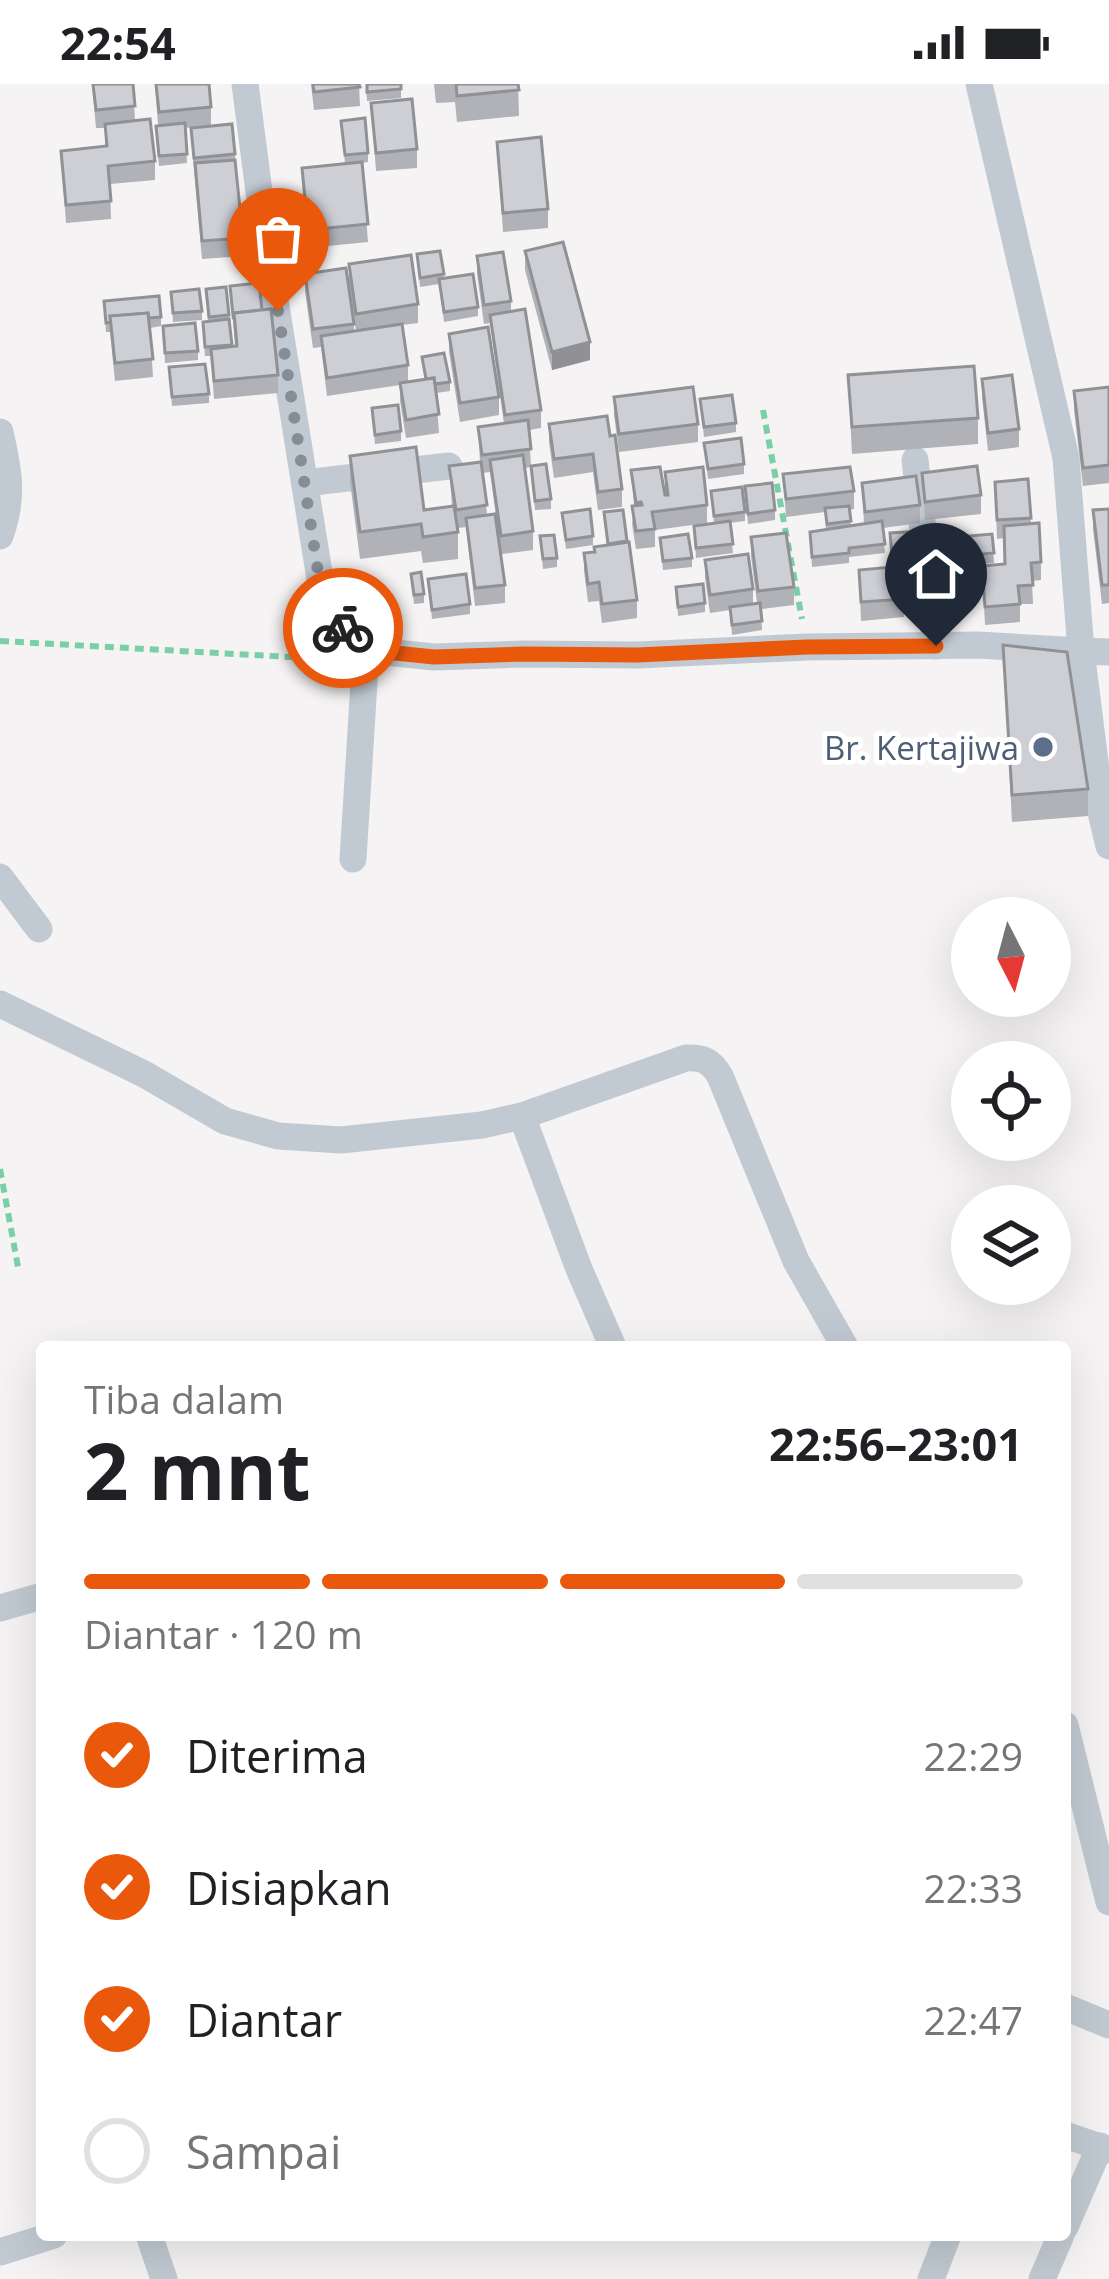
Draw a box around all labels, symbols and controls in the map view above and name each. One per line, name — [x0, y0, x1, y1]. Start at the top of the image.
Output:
text: 22:54 — [60, 12, 176, 73]
pin — [227, 188, 329, 311]
icon: bag — [245, 206, 311, 272]
pin — [885, 523, 987, 646]
icon: home — [903, 541, 969, 607]
courier — [283, 568, 403, 688]
icon: bike — [310, 595, 376, 661]
place label: Br. Kertajiwa — [824, 725, 1019, 770]
marker: Br. Kertajiwa — [1030, 734, 1056, 760]
north arrow — [951, 897, 1071, 1017]
map controls — [951, 897, 1071, 1305]
button: locate — [951, 1041, 1071, 1161]
button: layers — [951, 1185, 1071, 1305]
text: Tiba dalam — [84, 1372, 284, 1425]
text: 22:56–23:01 — [769, 1413, 1023, 1474]
text: 2 mnt — [84, 1417, 311, 1523]
text: Diantar · 120 m — [84, 1607, 363, 1660]
icon: check — [84, 1722, 150, 1788]
text: Diterima — [186, 1725, 368, 1786]
text: 22:29 — [924, 1729, 1023, 1782]
icon: check — [84, 1854, 150, 1920]
text: Disiapkan — [186, 1857, 392, 1918]
text: 22:33 — [924, 1861, 1023, 1914]
icon: check — [84, 1986, 150, 2052]
text: Diantar — [186, 1989, 342, 2050]
text: 22:47 — [924, 1993, 1023, 2046]
text: Sampai — [186, 2121, 341, 2182]

